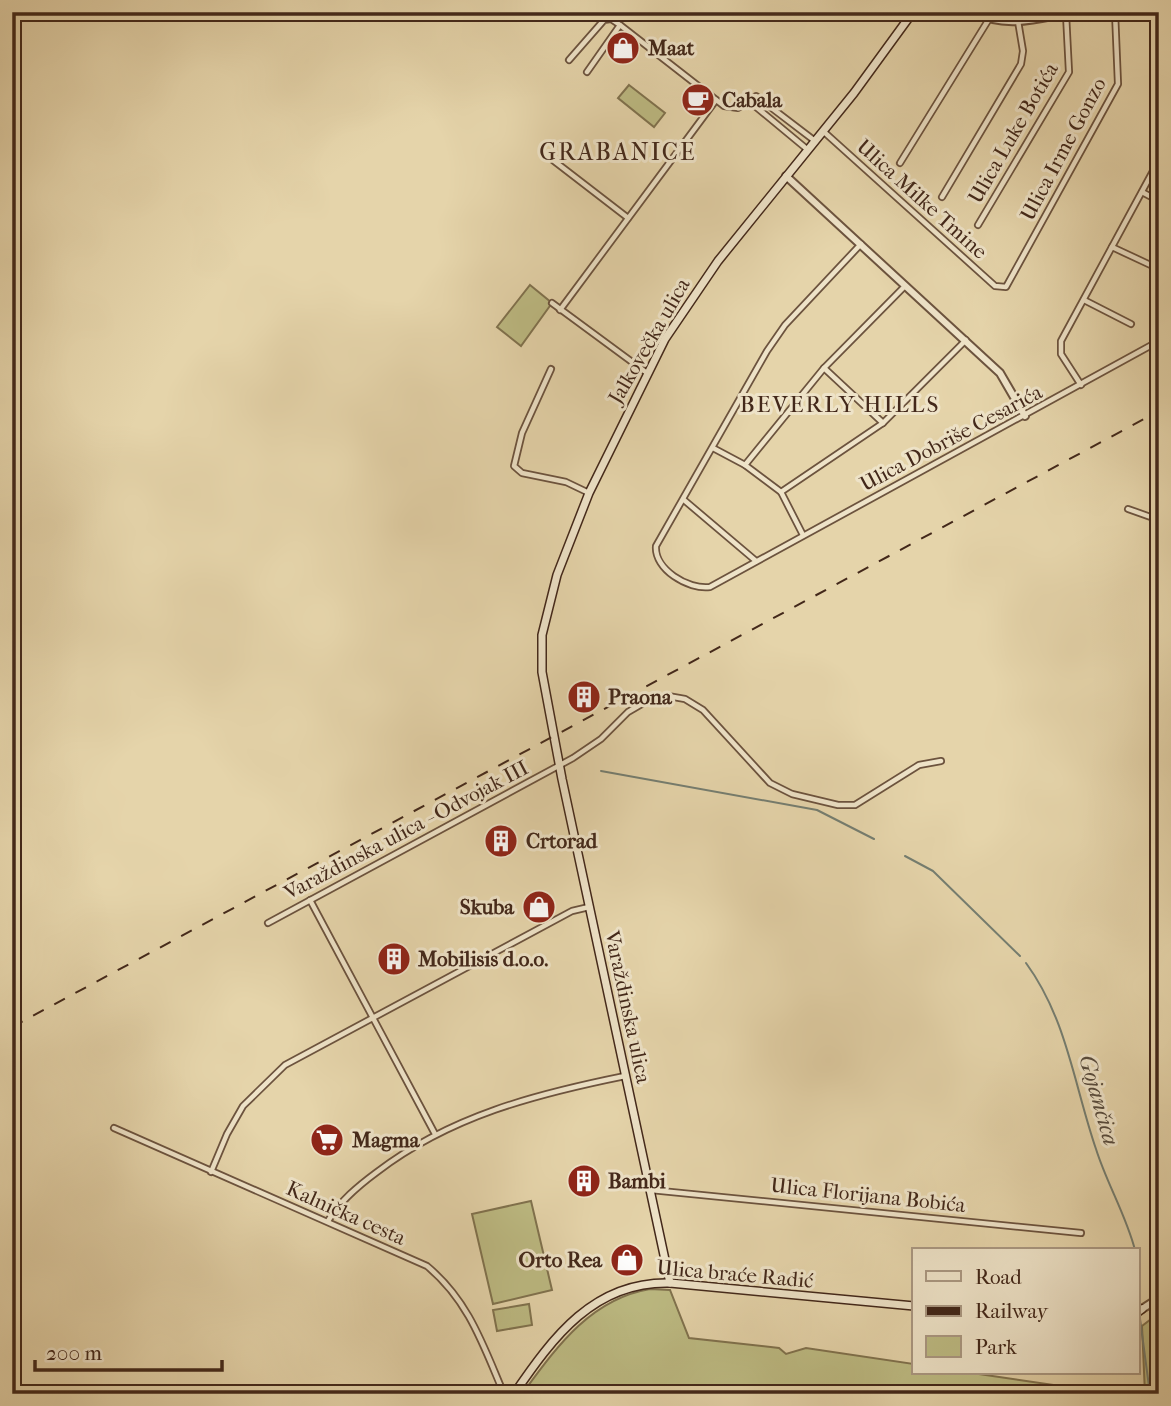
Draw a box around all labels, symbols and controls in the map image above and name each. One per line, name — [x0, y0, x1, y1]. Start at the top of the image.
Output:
shop icon: Maat — [604, 29, 642, 67]
place label: Maat — [647, 36, 695, 60]
street label: Ulica Luke Botića — [963, 58, 1063, 208]
street label: Ulica Irme Gonzo — [1015, 73, 1111, 225]
cafe icon: Cabala — [679, 81, 717, 119]
place label: Cabala — [722, 88, 783, 112]
street label: Ulica Milke Tmine — [852, 134, 992, 264]
district label: GRABANICE — [539, 138, 697, 166]
street label: Jalkovečka ulica — [602, 274, 695, 410]
street label: Ulica Dobriše Cesarića — [856, 380, 1046, 496]
district label: BEVERLY HILLS — [740, 391, 940, 418]
building icon: Praona — [565, 678, 603, 716]
place label: Praona — [608, 685, 673, 709]
street label: Varaždinska ulica - Odvojak III — [279, 755, 532, 905]
building icon: Crtorad — [482, 822, 520, 860]
place label: Crtorad — [526, 829, 598, 853]
shop icon: Skuba — [520, 888, 558, 926]
place label: Skuba — [460, 895, 515, 919]
street label: Varaždinska ulica — [600, 928, 656, 1086]
building icon: Mobilisis d.o.o. — [375, 940, 413, 978]
place label: Mobilisis d.o.o. — [417, 947, 548, 971]
water label: Gojančica — [1073, 1051, 1125, 1149]
supermarket icon: Magma — [308, 1121, 346, 1159]
place label: Magma — [351, 1128, 421, 1152]
building icon: Bambi — [565, 1162, 603, 1200]
place label: Bambi — [608, 1169, 667, 1193]
street label: Ulica Florijana Bobića — [769, 1173, 967, 1217]
street label: Kalnička cesta — [283, 1176, 410, 1250]
shop icon: Orto Rea — [608, 1241, 646, 1279]
place label: Orto Rea — [519, 1248, 603, 1272]
legend — [912, 1248, 1140, 1374]
street label: Ulica braće Radić — [656, 1255, 814, 1293]
text: Road — [975, 1265, 1022, 1289]
text: Railway — [975, 1299, 1049, 1323]
scale bar — [35, 1329, 222, 1373]
text: Park — [975, 1335, 1017, 1359]
text: 200 m — [46, 1341, 102, 1365]

